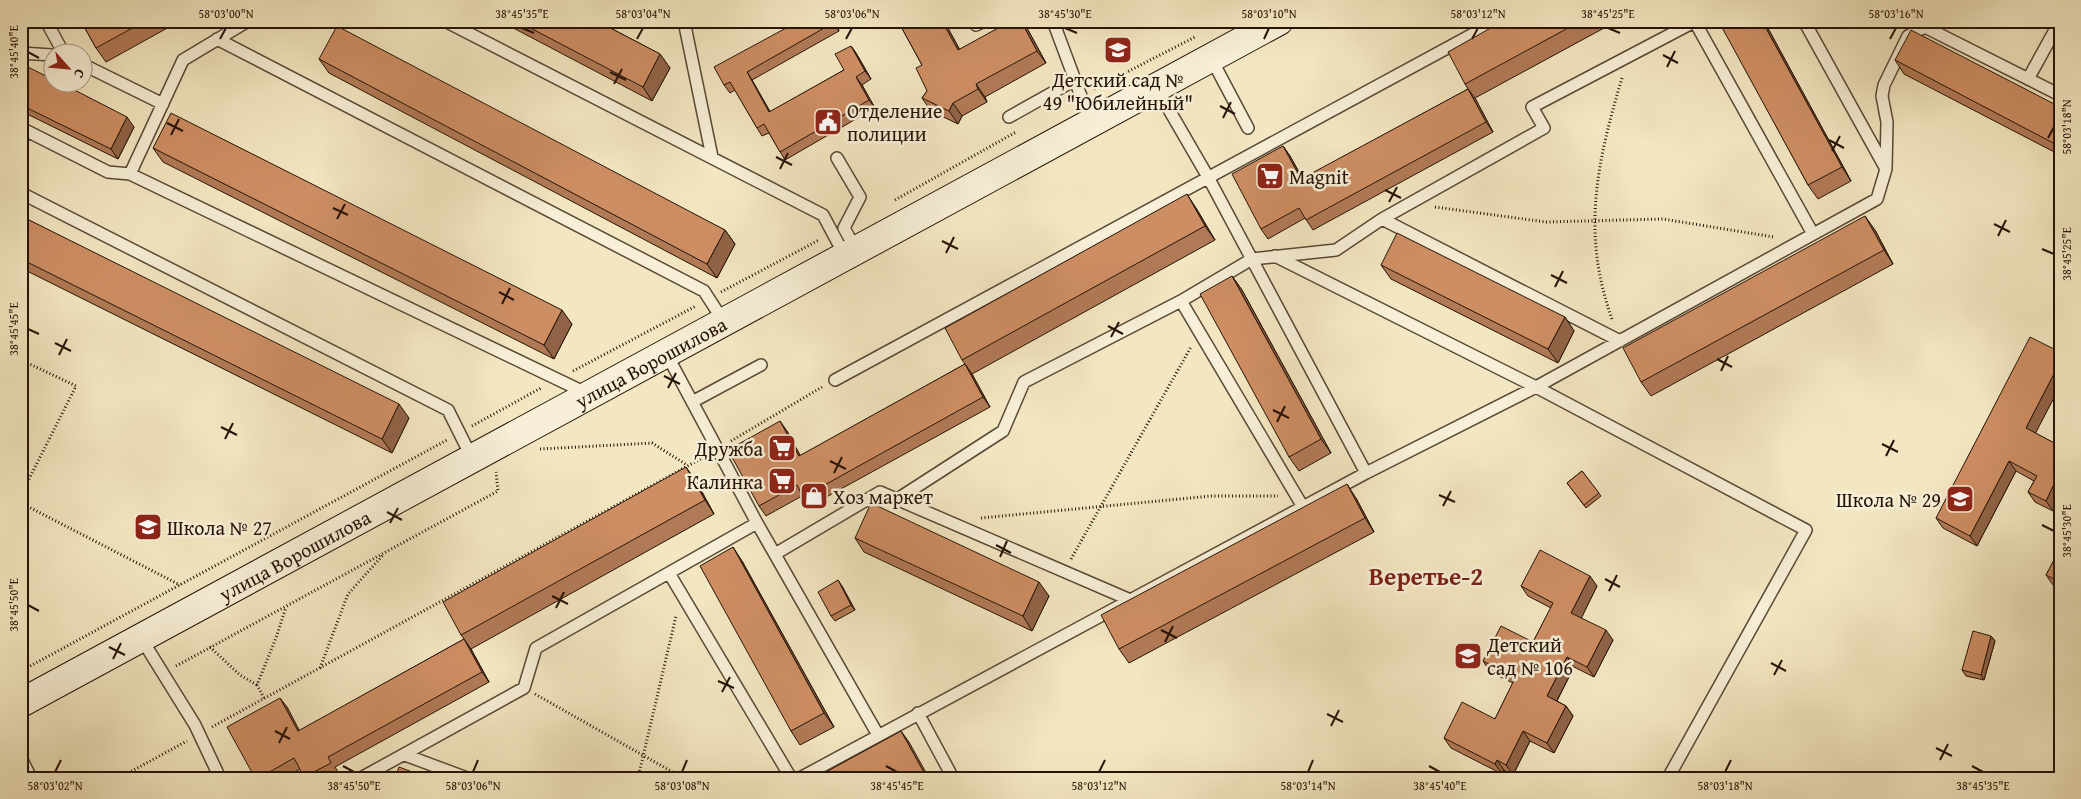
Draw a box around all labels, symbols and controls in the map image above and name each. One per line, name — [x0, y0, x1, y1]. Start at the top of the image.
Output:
text: 58°03'00"N — [198, 5, 254, 22]
text: 38°45'35"E — [495, 5, 549, 22]
text: 58°03'04"N — [615, 5, 671, 22]
text: 58°03'06"N — [824, 5, 880, 22]
text: 38°45'30"E — [1038, 5, 1092, 22]
text: 58°03'10"N — [1241, 5, 1297, 22]
text: 58°03'12"N — [1450, 5, 1506, 22]
text: 38°45'25"E — [1581, 5, 1635, 22]
text: 58°03'16"N — [1868, 5, 1924, 22]
text: 38°45'40"E — [5, 25, 22, 79]
school or university icon: Детский сад № 49 "Юбилейный" — [1103, 35, 1133, 65]
north arrow — [42, 42, 92, 92]
place label: Детский сад № 49 "Юбилейный" — [1043, 65, 1193, 117]
text: С — [69, 66, 90, 82]
place label: Отделение полиции — [847, 96, 942, 148]
text: 58°03'18"N — [2058, 99, 2075, 155]
public building icon: Отделение полиции — [813, 107, 843, 137]
supermarket icon: Magnit — [1255, 161, 1285, 191]
place label: Magnit — [1289, 162, 1349, 191]
text: 38°45'25"E — [2058, 227, 2075, 281]
text: 38°45'45"E — [5, 302, 22, 356]
street label: улица Ворошилова — [569, 309, 732, 415]
supermarket icon: Дружба — [767, 433, 797, 463]
place label: Дружба — [694, 434, 763, 463]
supermarket icon: Калинка — [767, 466, 797, 496]
place label: Калинка — [687, 467, 763, 496]
shop icon: Хоз маркет — [799, 481, 829, 511]
place label: Хоз маркет — [833, 482, 933, 511]
school or university icon: Школа № 29 — [1945, 484, 1975, 514]
place label: Школа № 29 — [1836, 485, 1941, 514]
street label: улица Ворошилова — [213, 502, 376, 608]
text: 38°45'30"E — [2058, 504, 2075, 558]
school or university icon: Школа № 27 — [133, 512, 163, 542]
place label: Школа № 27 — [167, 513, 272, 542]
district label: Веретье-2 — [1369, 558, 1483, 594]
text: 38°45'50"E — [5, 578, 22, 632]
place label: Детский сад № 106 — [1486, 630, 1573, 682]
school or university icon: Детский сад № 106 — [1453, 641, 1483, 671]
text: 58°03'02"N — [27, 777, 83, 794]
text: 38°45'50"E — [327, 777, 381, 794]
text: 58°03'06"N — [445, 777, 501, 794]
text: 58°03'08"N — [654, 777, 710, 794]
text: 38°45'45"E — [870, 777, 924, 794]
text: 58°03'12"N — [1071, 777, 1127, 794]
text: 58°03'14"N — [1280, 777, 1336, 794]
text: 38°45'40"E — [1413, 777, 1467, 794]
text: 58°03'18"N — [1697, 777, 1753, 794]
text: 38°45'35"E — [1956, 777, 2010, 794]

